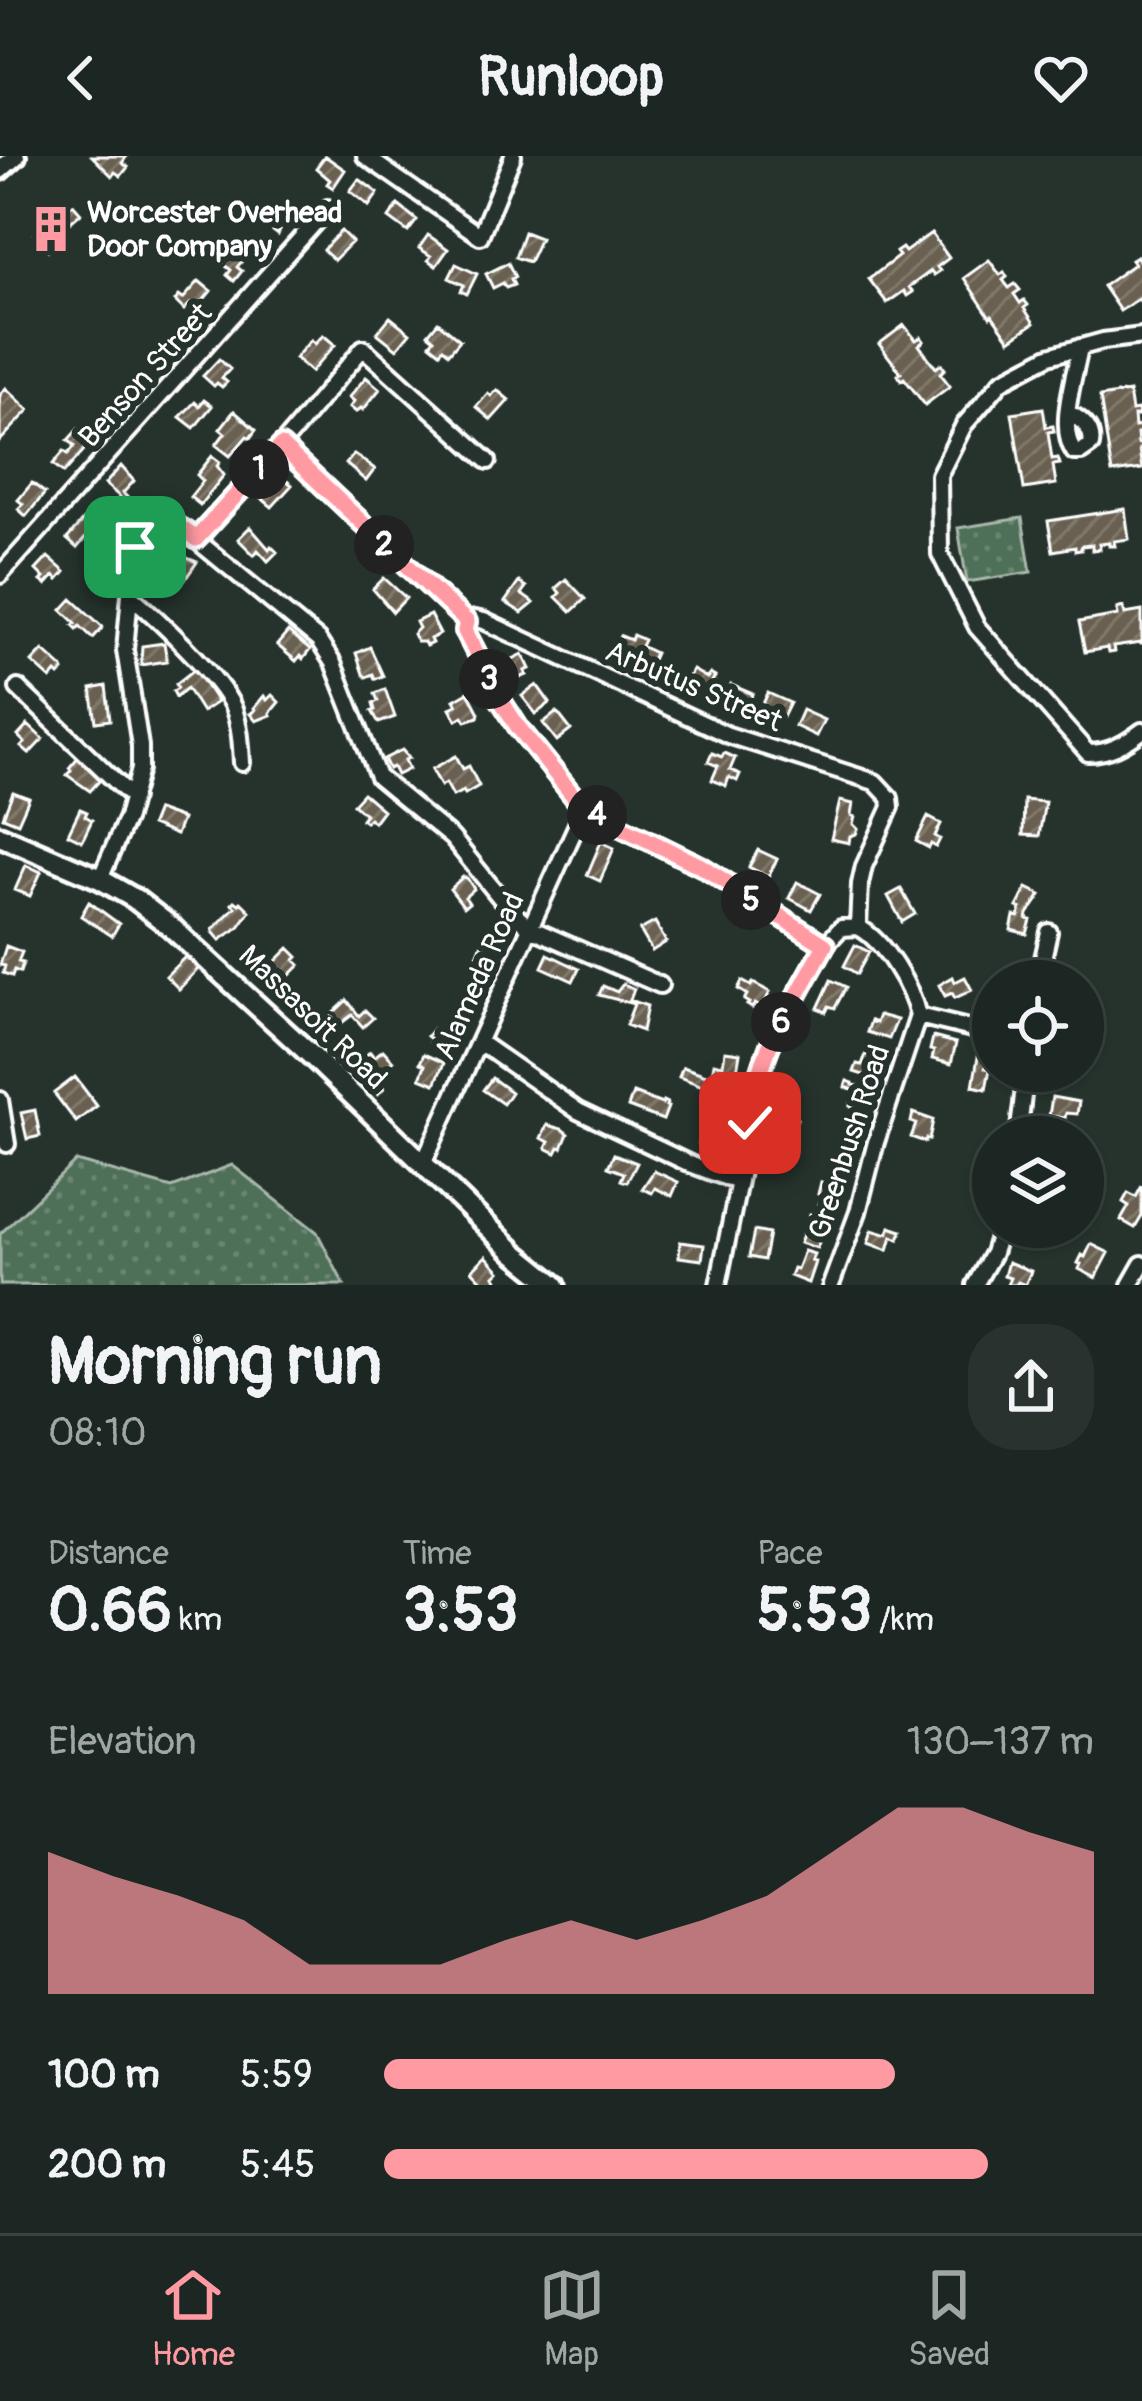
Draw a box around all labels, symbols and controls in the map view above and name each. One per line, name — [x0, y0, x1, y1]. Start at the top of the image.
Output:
text: Runloop — [478, 44, 664, 112]
icon: back — [48, 45, 114, 111]
icon: heart — [1028, 45, 1094, 111]
place label: Worcester Overhead Door Company — [87, 194, 343, 265]
building icon: Worcester Overhead Door Company — [26, 204, 76, 254]
street label: Benson Street — [71, 295, 220, 455]
pin: 1 — [229, 439, 289, 499]
text: 1 — [253, 448, 265, 489]
pin — [84, 496, 186, 598]
icon: arrive — [102, 514, 168, 580]
pin: 2 — [354, 515, 414, 575]
text: 2 — [375, 524, 393, 565]
street label: Arbutus Street — [600, 633, 789, 741]
pin: 3 — [459, 649, 519, 709]
text: 3 — [480, 658, 498, 699]
pin: 4 — [567, 785, 627, 845]
text: 4 — [587, 794, 607, 835]
pin: 5 — [721, 870, 781, 930]
text: 5 — [742, 879, 760, 920]
street label: Alameda Road — [426, 887, 533, 1066]
street label: Massasoit Road — [231, 937, 395, 1097]
map controls — [972, 960, 1104, 1248]
button: locate — [972, 960, 1104, 1092]
pin: 6 — [751, 992, 811, 1052]
text: 6 — [771, 1001, 791, 1042]
street label: Greenbush Road — [801, 1040, 898, 1244]
pin — [699, 1072, 801, 1174]
icon: check — [717, 1090, 783, 1156]
button: layers — [972, 1116, 1104, 1248]
text: Morning run — [48, 1321, 382, 1404]
button: share — [968, 1324, 1094, 1450]
text: 08:10 — [48, 1408, 147, 1457]
text: Distance — [48, 1533, 169, 1574]
text: Time — [403, 1533, 472, 1574]
text: Pace — [757, 1533, 823, 1574]
text: 0.66 — [48, 1574, 172, 1649]
text: 3:53 — [403, 1574, 518, 1649]
text: 5:53 — [757, 1574, 872, 1649]
text: km — [172, 1599, 222, 1640]
text: /km — [872, 1599, 934, 1640]
text: Elevation — [48, 1717, 197, 1766]
text: 130–137 m — [907, 1717, 1094, 1766]
text: 100 m — [48, 2050, 160, 2099]
text: 5:59 — [240, 2050, 313, 2099]
text: 200 m — [48, 2140, 166, 2189]
text: 5:45 — [240, 2140, 315, 2189]
tab: Home — [152, 2262, 235, 2375]
tab: Map — [539, 2262, 605, 2375]
tab: Saved — [908, 2262, 990, 2375]

